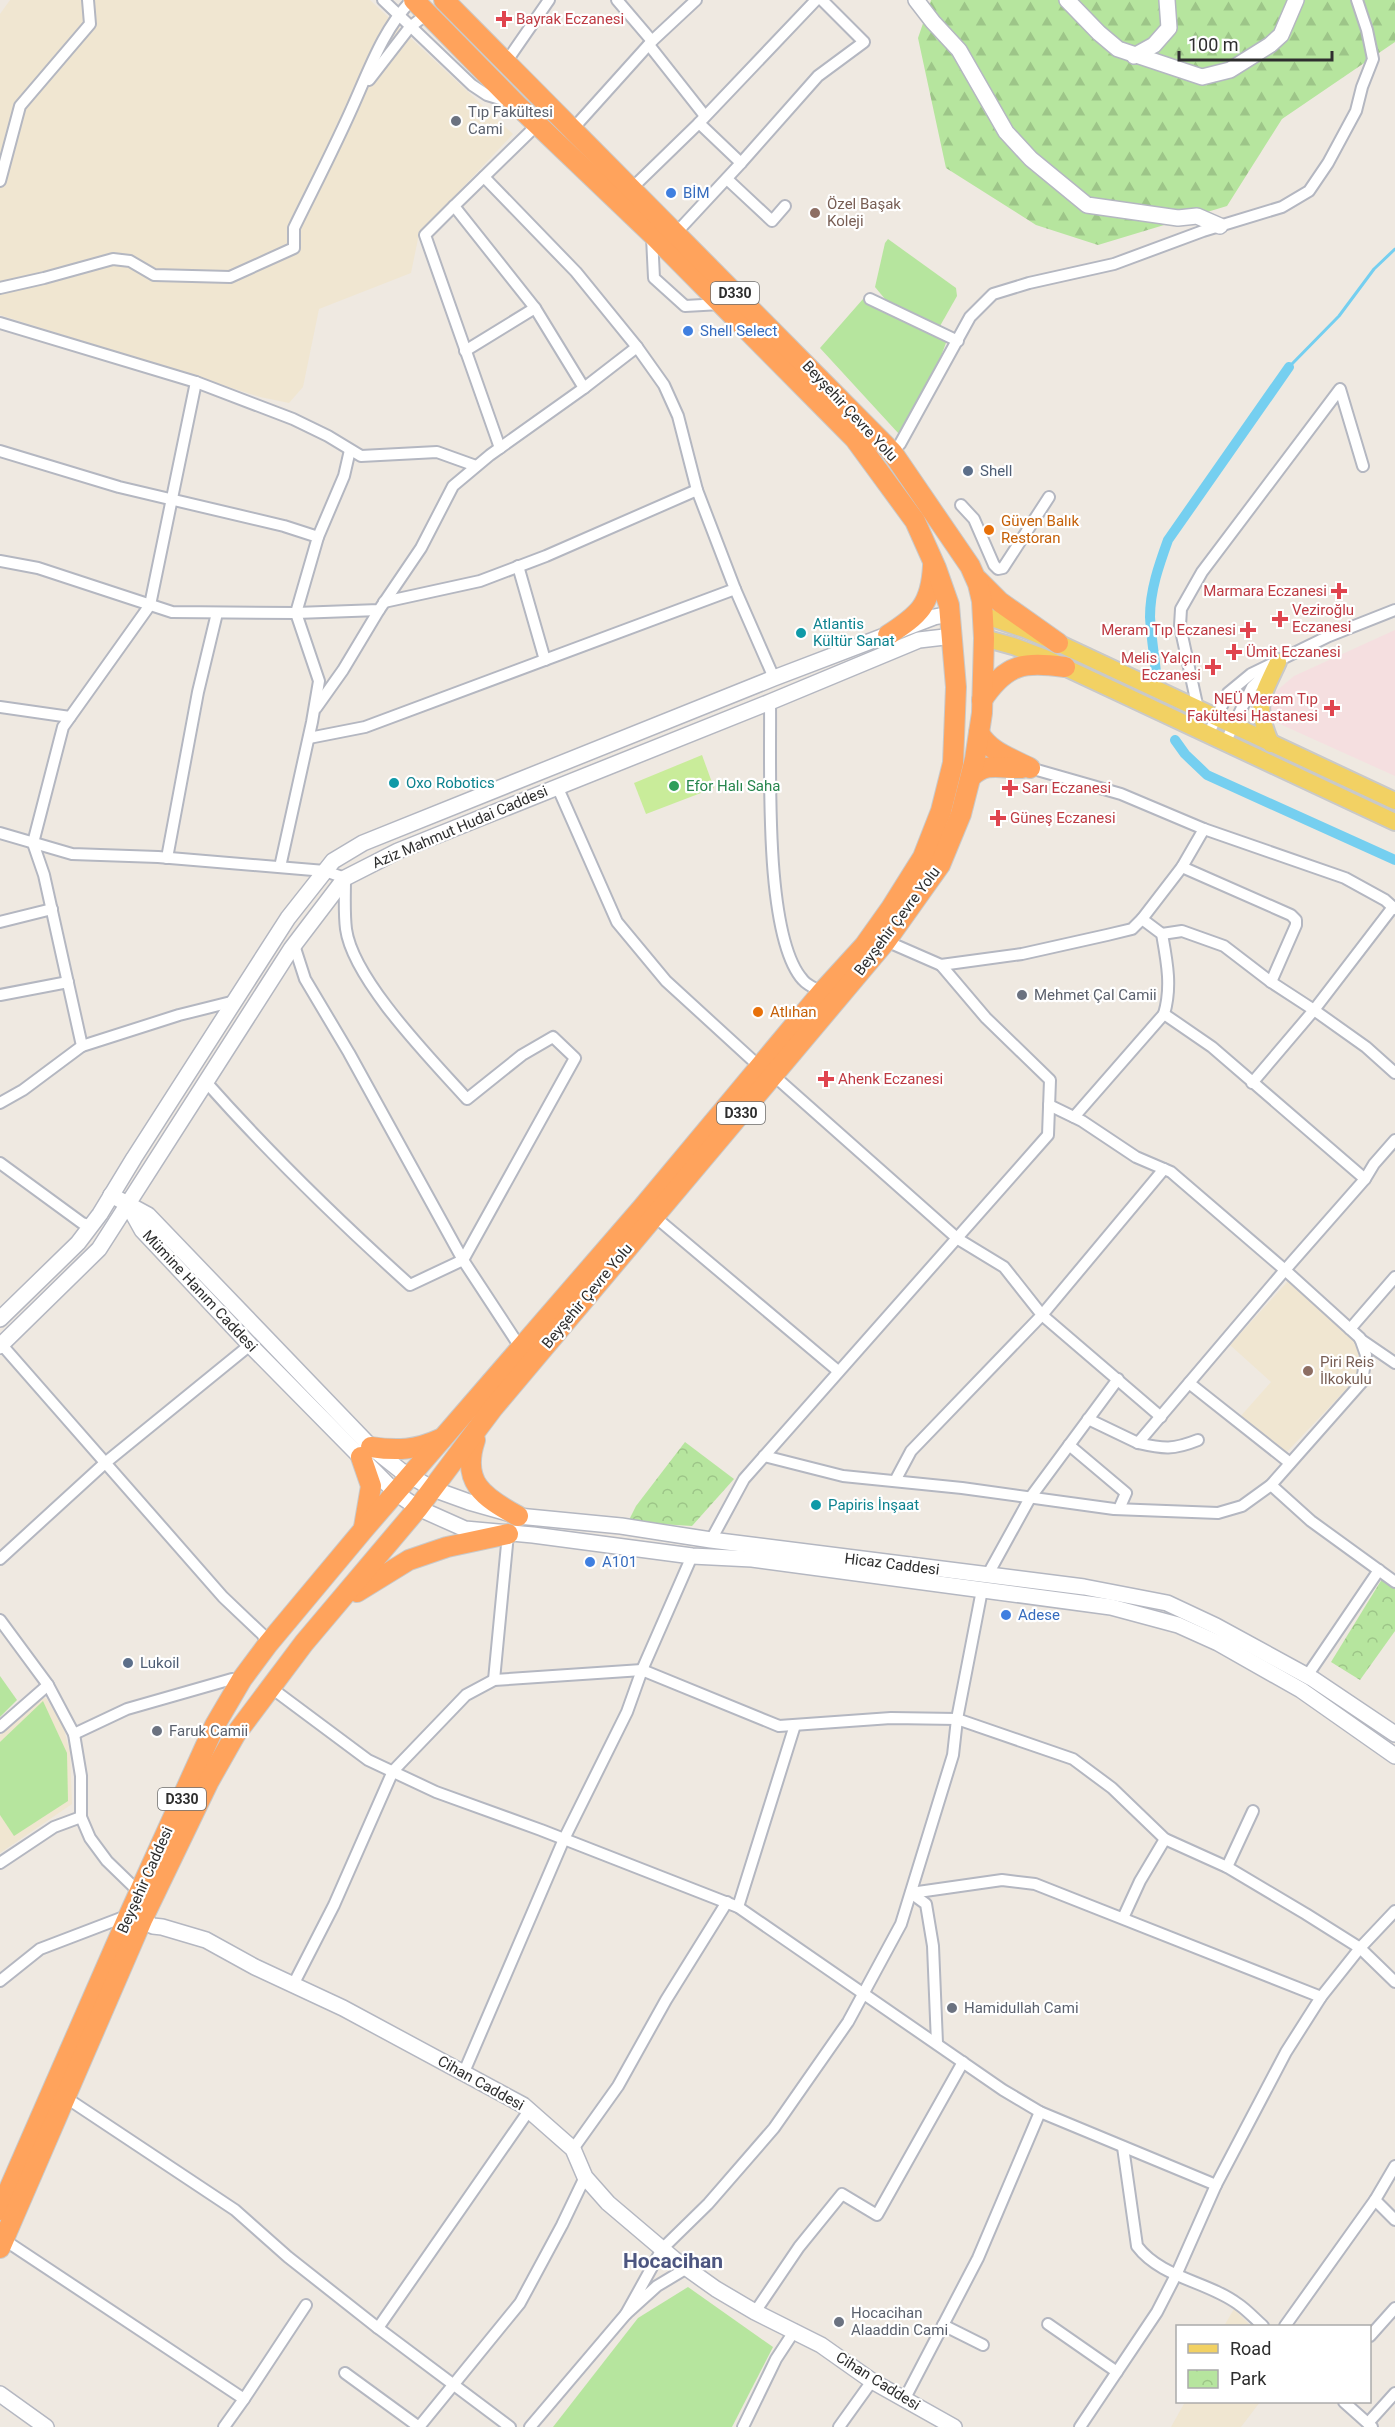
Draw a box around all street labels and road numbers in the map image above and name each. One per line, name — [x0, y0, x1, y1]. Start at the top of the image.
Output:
road number: D330 — [711, 282, 759, 304]
street label: Beyşehir Çevre Yolu — [799, 357, 901, 465]
street label: Aziz Mahmut Hudai Caddesi — [370, 782, 550, 872]
street label: Beyşehir Çevre Yolu — [850, 863, 944, 979]
road number: D330 — [717, 1102, 765, 1124]
street label: Mümine Hanım Caddesi — [139, 1226, 261, 1356]
street label: Beyşehir Çevre Yolu — [538, 1240, 636, 1352]
street label: Hicaz Caddesi — [843, 1549, 941, 1579]
road number: D330 — [158, 1788, 206, 1810]
street label: Beyşehir Caddesi — [113, 1824, 177, 1936]
street label: Cihan Caddesi — [435, 2052, 527, 2114]
street label: Cihan Caddesi — [833, 2348, 923, 2414]

